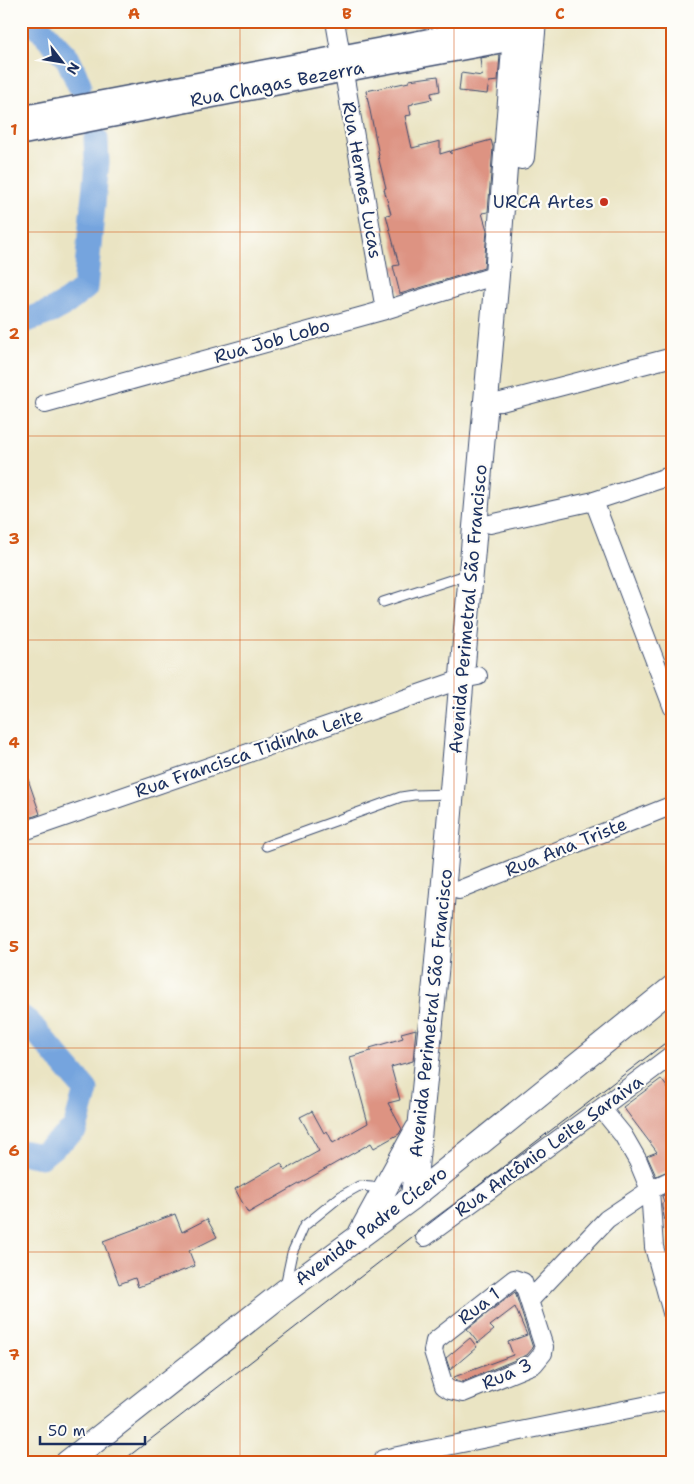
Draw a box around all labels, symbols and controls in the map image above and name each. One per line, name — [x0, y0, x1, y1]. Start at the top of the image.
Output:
text: A — [128, 3, 140, 24]
text: B — [342, 3, 352, 24]
text: C — [555, 3, 565, 24]
north arrow — [38, 38, 88, 88]
street label: Rua Chagas Bezerra — [188, 55, 366, 113]
text: N — [63, 59, 84, 78]
street label: Rua Hermes Lucas — [336, 100, 388, 260]
text: 1 — [10, 119, 18, 140]
place label: URCA Artes — [493, 190, 594, 214]
marker: URCA Artes — [598, 196, 610, 208]
street label: Rua Job Lobo — [211, 313, 333, 369]
text: 2 — [8, 323, 20, 344]
street label: Avenida Perimetral São Francisco — [443, 463, 493, 755]
text: 3 — [8, 528, 20, 549]
street label: Rua Francisca Tidinha Leite — [132, 703, 366, 803]
text: 4 — [8, 732, 20, 753]
street label: Rua Ana Triste — [502, 812, 630, 882]
street label: Avenida Perimetral São Francisco — [404, 867, 458, 1159]
text: 5 — [9, 936, 19, 957]
street label: Rua Antônio Leite Saraiva — [450, 1070, 648, 1222]
text: 6 — [8, 1140, 20, 1161]
street label: Avenida Padre Cícero — [290, 1161, 452, 1291]
street label: Rua 1 — [453, 1282, 505, 1330]
text: 7 — [8, 1344, 20, 1365]
street label: Rua 3 — [478, 1352, 536, 1396]
scale bar — [40, 1414, 145, 1446]
text: 50 m — [48, 1421, 86, 1441]

